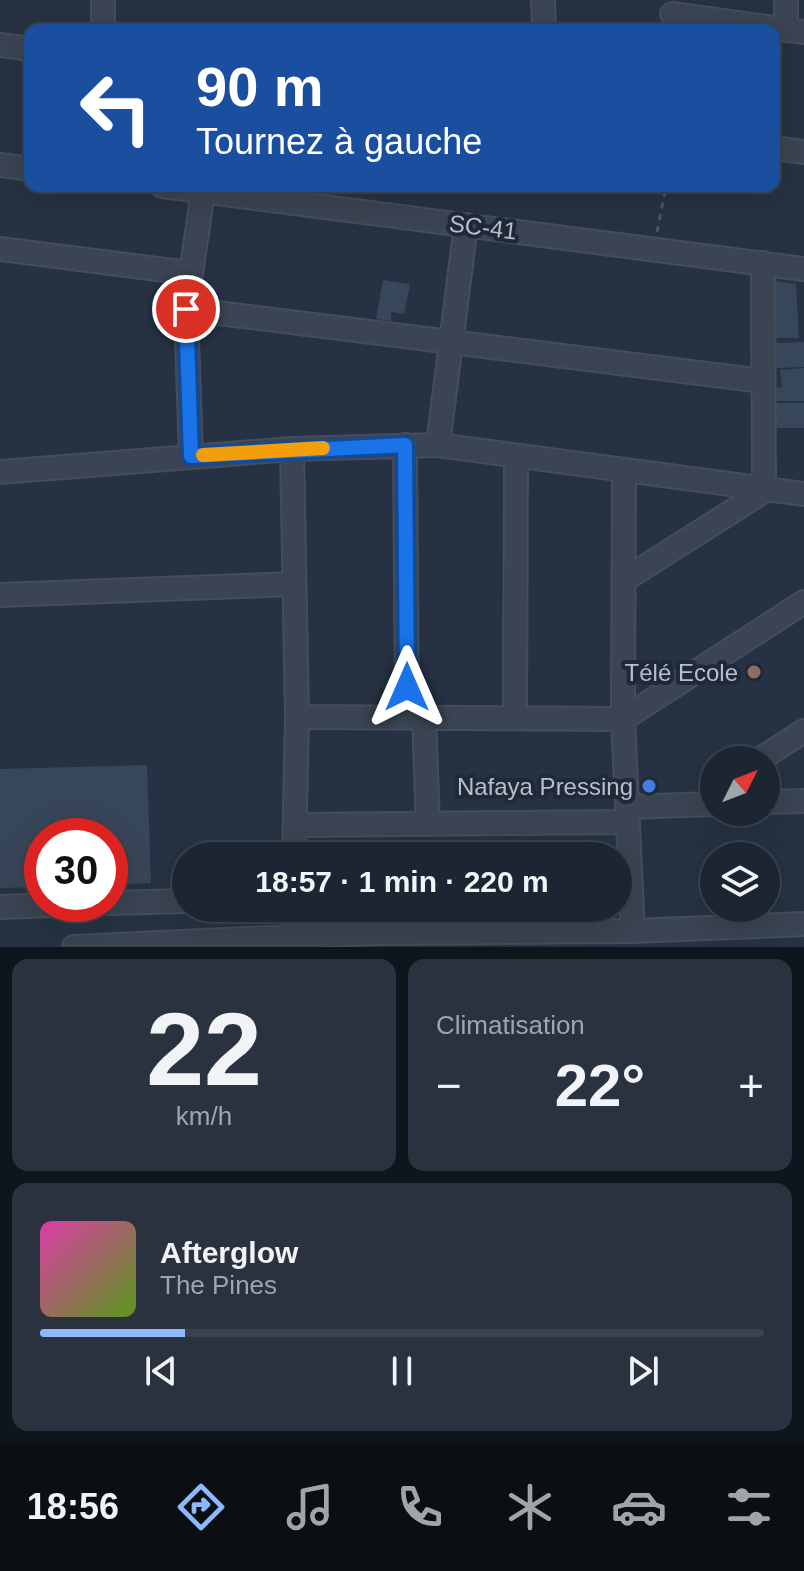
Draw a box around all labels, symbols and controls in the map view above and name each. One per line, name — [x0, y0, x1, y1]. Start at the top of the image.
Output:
text: 90 m — [196, 55, 324, 118]
icon: left — [64, 56, 168, 160]
text: Tournez à gauche — [196, 121, 482, 162]
street label: SC-41 — [448, 209, 518, 245]
pin — [152, 275, 220, 343]
icon: arrive — [164, 287, 208, 331]
position arrow — [365, 645, 449, 729]
place label: Télé Ecole — [625, 659, 738, 686]
marker: Télé Ecole — [745, 663, 763, 681]
north arrow — [700, 746, 780, 826]
map controls — [700, 746, 780, 922]
place label: Nafaya Pressing — [457, 773, 633, 800]
marker: Nafaya Pressing — [640, 777, 658, 795]
speed limit sign: 30 — [24, 818, 128, 922]
button: layers — [700, 842, 780, 922]
text: 18:57 · 1 min · 220 m — [255, 865, 549, 898]
text: 22 — [146, 991, 262, 1107]
text: Climatisation — [436, 1010, 585, 1040]
text: 22° — [555, 1052, 645, 1119]
text: − — [436, 1061, 462, 1110]
text: + — [738, 1061, 764, 1110]
text: km/h — [176, 1101, 232, 1131]
text: Afterglow — [160, 1236, 298, 1269]
text: The Pines — [160, 1270, 277, 1300]
icon: previous — [139, 1349, 183, 1393]
icon: pause — [380, 1349, 424, 1393]
icon: next — [621, 1349, 665, 1393]
icon: directions — [173, 1479, 229, 1535]
icon: music — [282, 1479, 338, 1535]
icon: phone — [392, 1479, 448, 1535]
icon: climate — [502, 1479, 558, 1535]
icon: car — [611, 1479, 667, 1535]
icon: filters — [721, 1479, 777, 1535]
text: 18:56 — [27, 1486, 119, 1527]

